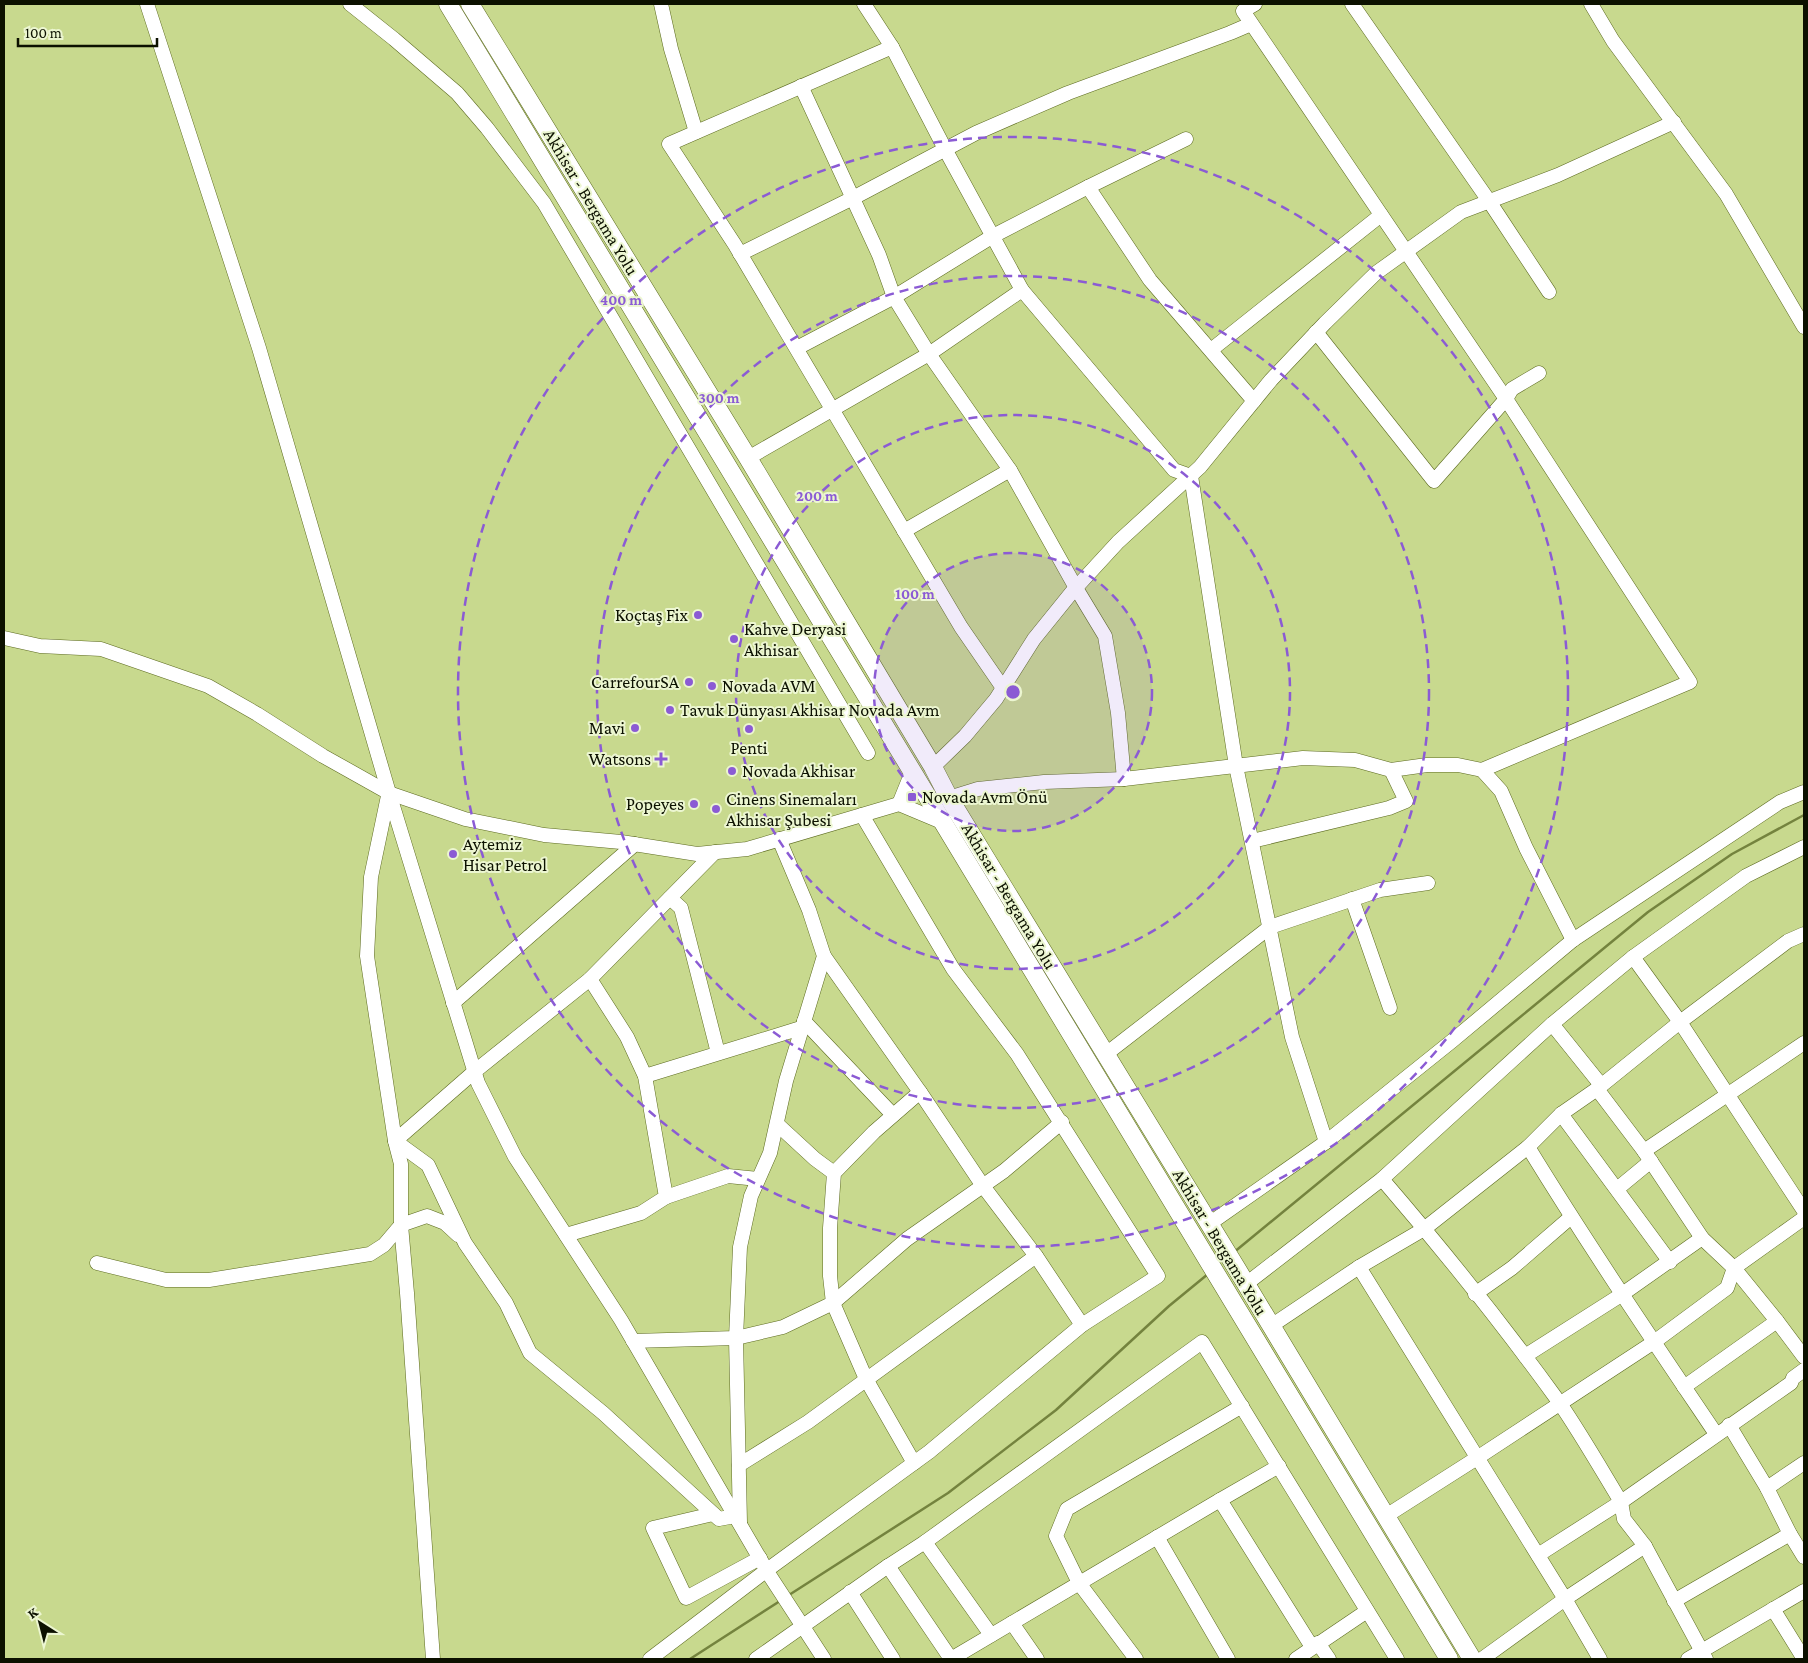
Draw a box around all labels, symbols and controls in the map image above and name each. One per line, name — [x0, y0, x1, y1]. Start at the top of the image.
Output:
scale bar — [18, 15, 156, 47]
text: 100 m — [25, 25, 62, 41]
street label: Akhisar - Bergama Yolu — [539, 125, 643, 279]
text: 400 m — [600, 292, 642, 308]
text: 300 m — [698, 390, 740, 406]
text: 200 m — [796, 488, 838, 504]
text: 100 m — [895, 586, 935, 602]
place label: Koçtaş Fix — [615, 605, 689, 625]
marker: Koçtaş Fix — [692, 609, 704, 621]
place label: Kahve Deryasi Akhisar — [744, 619, 846, 660]
marker: Kahve Deryasi Akhisar — [728, 633, 740, 645]
place label: CarrefourSA — [591, 672, 680, 692]
marker: CarrefourSA — [683, 676, 695, 688]
place label: Novada AVM — [722, 676, 815, 696]
marker: Novada AVM — [706, 680, 718, 692]
centre of rings — [1004, 683, 1022, 701]
place label: Tavuk Dünyası Akhisar Novada Avm — [680, 700, 940, 720]
marker: Tavuk Dünyası Akhisar Novada Avm — [664, 704, 676, 716]
place label: Mavi — [589, 718, 625, 738]
marker: Mavi — [629, 722, 641, 734]
marker: Penti — [743, 723, 755, 735]
place label: Penti — [731, 738, 768, 758]
place label: Watsons — [588, 749, 651, 769]
marker: Watsons — [655, 753, 667, 765]
place label: Novada Akhisar — [742, 761, 856, 781]
marker: Novada Akhisar — [726, 765, 738, 777]
place label: Novada Avm Önü — [922, 787, 1048, 807]
place label: Cinens Sinemaları Akhisar Şubesi — [726, 789, 857, 830]
marker: Novada Avm Önü — [906, 791, 918, 803]
place label: Popeyes — [626, 794, 684, 814]
marker: Popeyes — [688, 798, 700, 810]
marker: Cinens Sinemaları Akhisar Şubesi — [710, 803, 722, 815]
street label: Akhisar - Bergama Yolu — [957, 819, 1061, 973]
place label: Aytemiz Hisar Petrol — [463, 834, 547, 875]
marker: Aytemiz Hisar Petrol — [447, 848, 459, 860]
street label: Akhisar - Bergama Yolu — [1168, 1165, 1272, 1319]
north arrow — [15, 1598, 65, 1648]
text: K — [24, 1603, 42, 1622]

